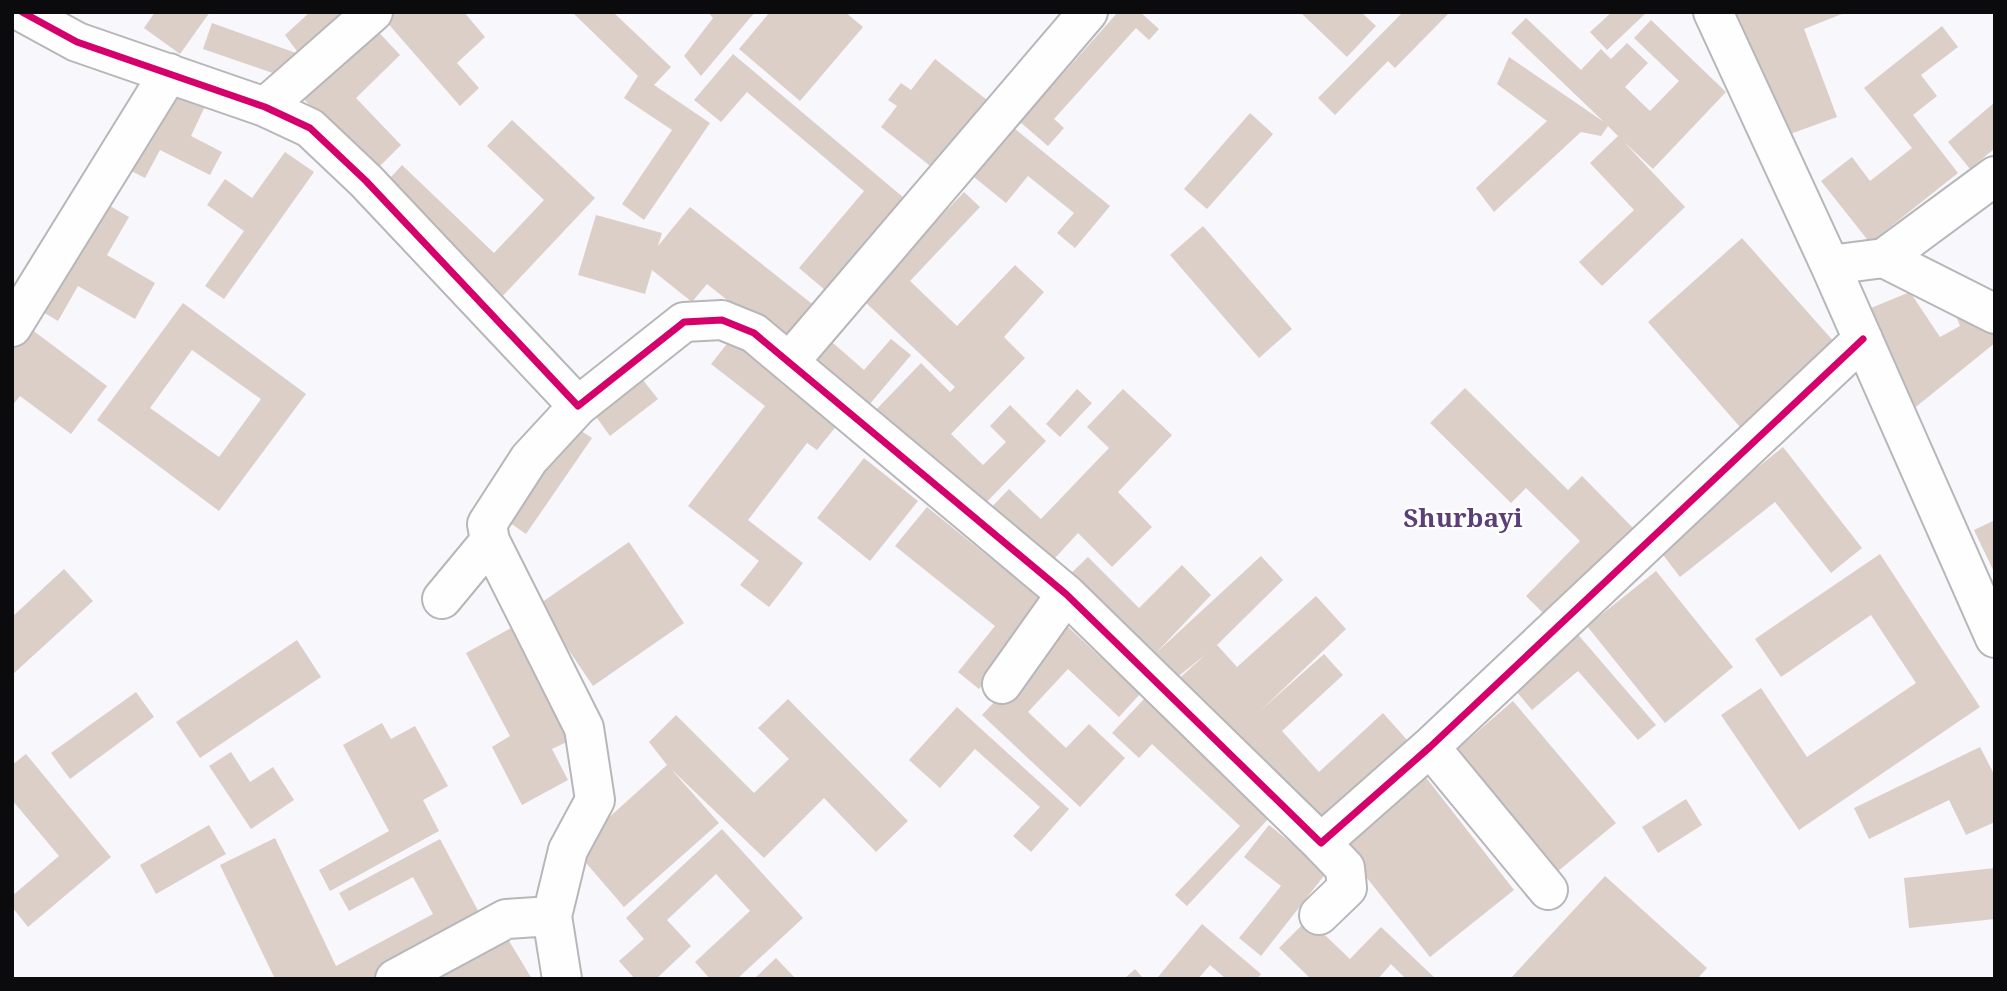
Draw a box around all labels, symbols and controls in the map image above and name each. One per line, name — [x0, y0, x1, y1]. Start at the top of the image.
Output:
district label: Shurbayi — [1403, 499, 1523, 535]

